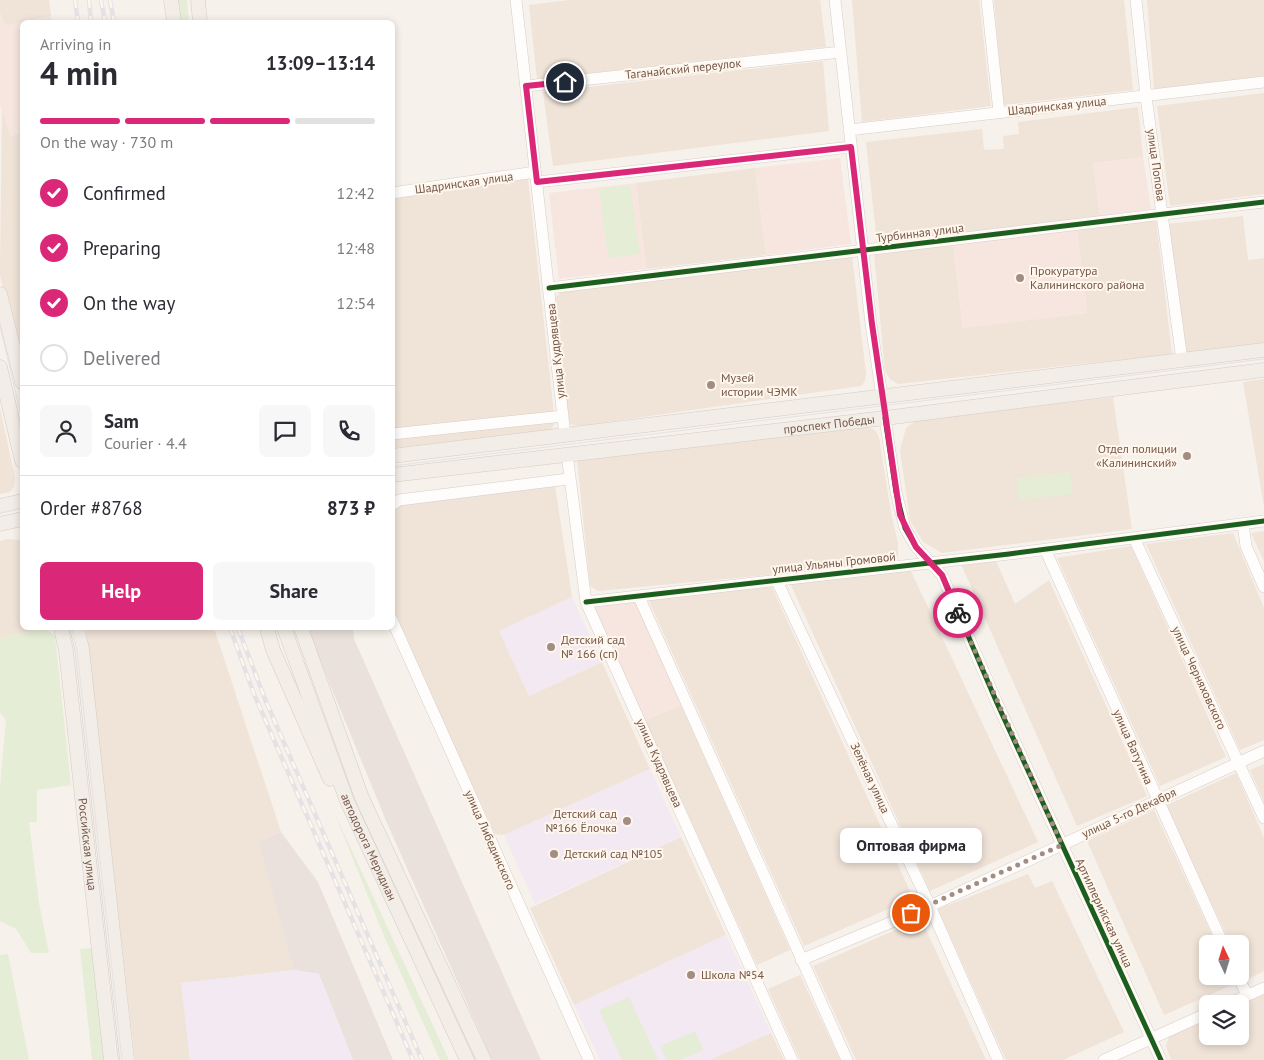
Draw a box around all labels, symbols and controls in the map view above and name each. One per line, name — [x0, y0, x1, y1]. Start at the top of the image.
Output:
text: Arriving in — [40, 34, 111, 54]
text: 13:09–13:14 — [266, 51, 375, 75]
text: 4 min — [40, 52, 118, 94]
street label: Таганайский переулок — [624, 55, 742, 82]
pin — [544, 61, 586, 103]
icon: home — [551, 68, 579, 96]
street label: Шадринская улица — [1007, 93, 1107, 118]
street label: улица Попова — [1144, 128, 1169, 202]
text: On the way · 730 m — [40, 132, 173, 152]
street label: Шадринская улица — [414, 168, 514, 197]
icon: check — [40, 179, 68, 207]
text: Confirmed — [83, 181, 166, 205]
text: 12:42 — [337, 183, 375, 203]
street label: Турбинная улица — [875, 220, 965, 245]
icon: check — [40, 234, 68, 262]
text: Preparing — [83, 236, 161, 260]
text: 12:48 — [337, 238, 375, 258]
place label: Прокуратура Калининского района — [1030, 263, 1145, 292]
marker: Прокуратура Калининского района — [1014, 272, 1026, 284]
icon: check — [40, 289, 68, 317]
text: On the way — [83, 291, 175, 315]
text: 12:54 — [337, 293, 375, 313]
street label: улица Кудрявцева — [543, 303, 568, 399]
text: Delivered — [83, 346, 161, 370]
place label: Музей истории ЧЭМК — [721, 370, 798, 399]
marker: Музей истории ЧЭМК — [705, 379, 717, 391]
button: person — [40, 405, 92, 457]
button: chat — [259, 405, 311, 457]
button: phone — [323, 405, 375, 457]
text: Sam — [104, 409, 139, 433]
street label: проспект Победы — [783, 411, 875, 437]
text: Courier · 4.4 — [104, 433, 187, 453]
place label: Отдел полиции «Калининский» — [1096, 441, 1177, 470]
marker: Отдел полиции «Калининский» — [1181, 450, 1193, 462]
text: Order #8768 — [40, 496, 143, 520]
text: 873 ₽ — [327, 496, 375, 520]
street label: улица Ульяны Громовой — [772, 549, 896, 576]
button: Help — [40, 562, 203, 620]
button: Share — [213, 562, 375, 620]
courier — [933, 588, 983, 638]
icon: bike — [944, 599, 972, 627]
street label: улица Черняховского — [1169, 624, 1230, 732]
place label: Детский сад № 166 (сп) — [561, 632, 625, 661]
marker: Детский сад № 166 (сп) — [545, 641, 557, 653]
street label: улица Ватутина — [1110, 707, 1157, 787]
street label: улица Кудрявцева — [633, 716, 686, 810]
street label: Зелёная улица — [848, 740, 893, 816]
street label: улица 5-го Декабря — [1079, 784, 1178, 841]
street label: улица Либединского — [462, 788, 519, 892]
street label: автодорога Меридиан — [338, 791, 400, 903]
street label: Российская улица — [75, 797, 100, 891]
place label: Детский сад №166 Ёлочка — [545, 806, 618, 835]
marker: Детский сад №166 Ёлочка — [621, 815, 633, 827]
callout: Оптовая фирма — [840, 828, 982, 863]
text: Оптовая фирма — [856, 835, 966, 855]
place label: Детский сад №105 — [564, 846, 663, 861]
marker: Детский сад №105 — [548, 848, 560, 860]
street label: Артиллерийская улица — [1073, 856, 1136, 970]
pin — [890, 892, 932, 934]
icon: bag — [897, 899, 925, 927]
north arrow — [1199, 935, 1249, 985]
map controls — [1199, 935, 1249, 1045]
place label: Школа №54 — [701, 967, 764, 982]
marker: Школа №54 — [685, 969, 697, 981]
button: layers — [1199, 995, 1249, 1045]

